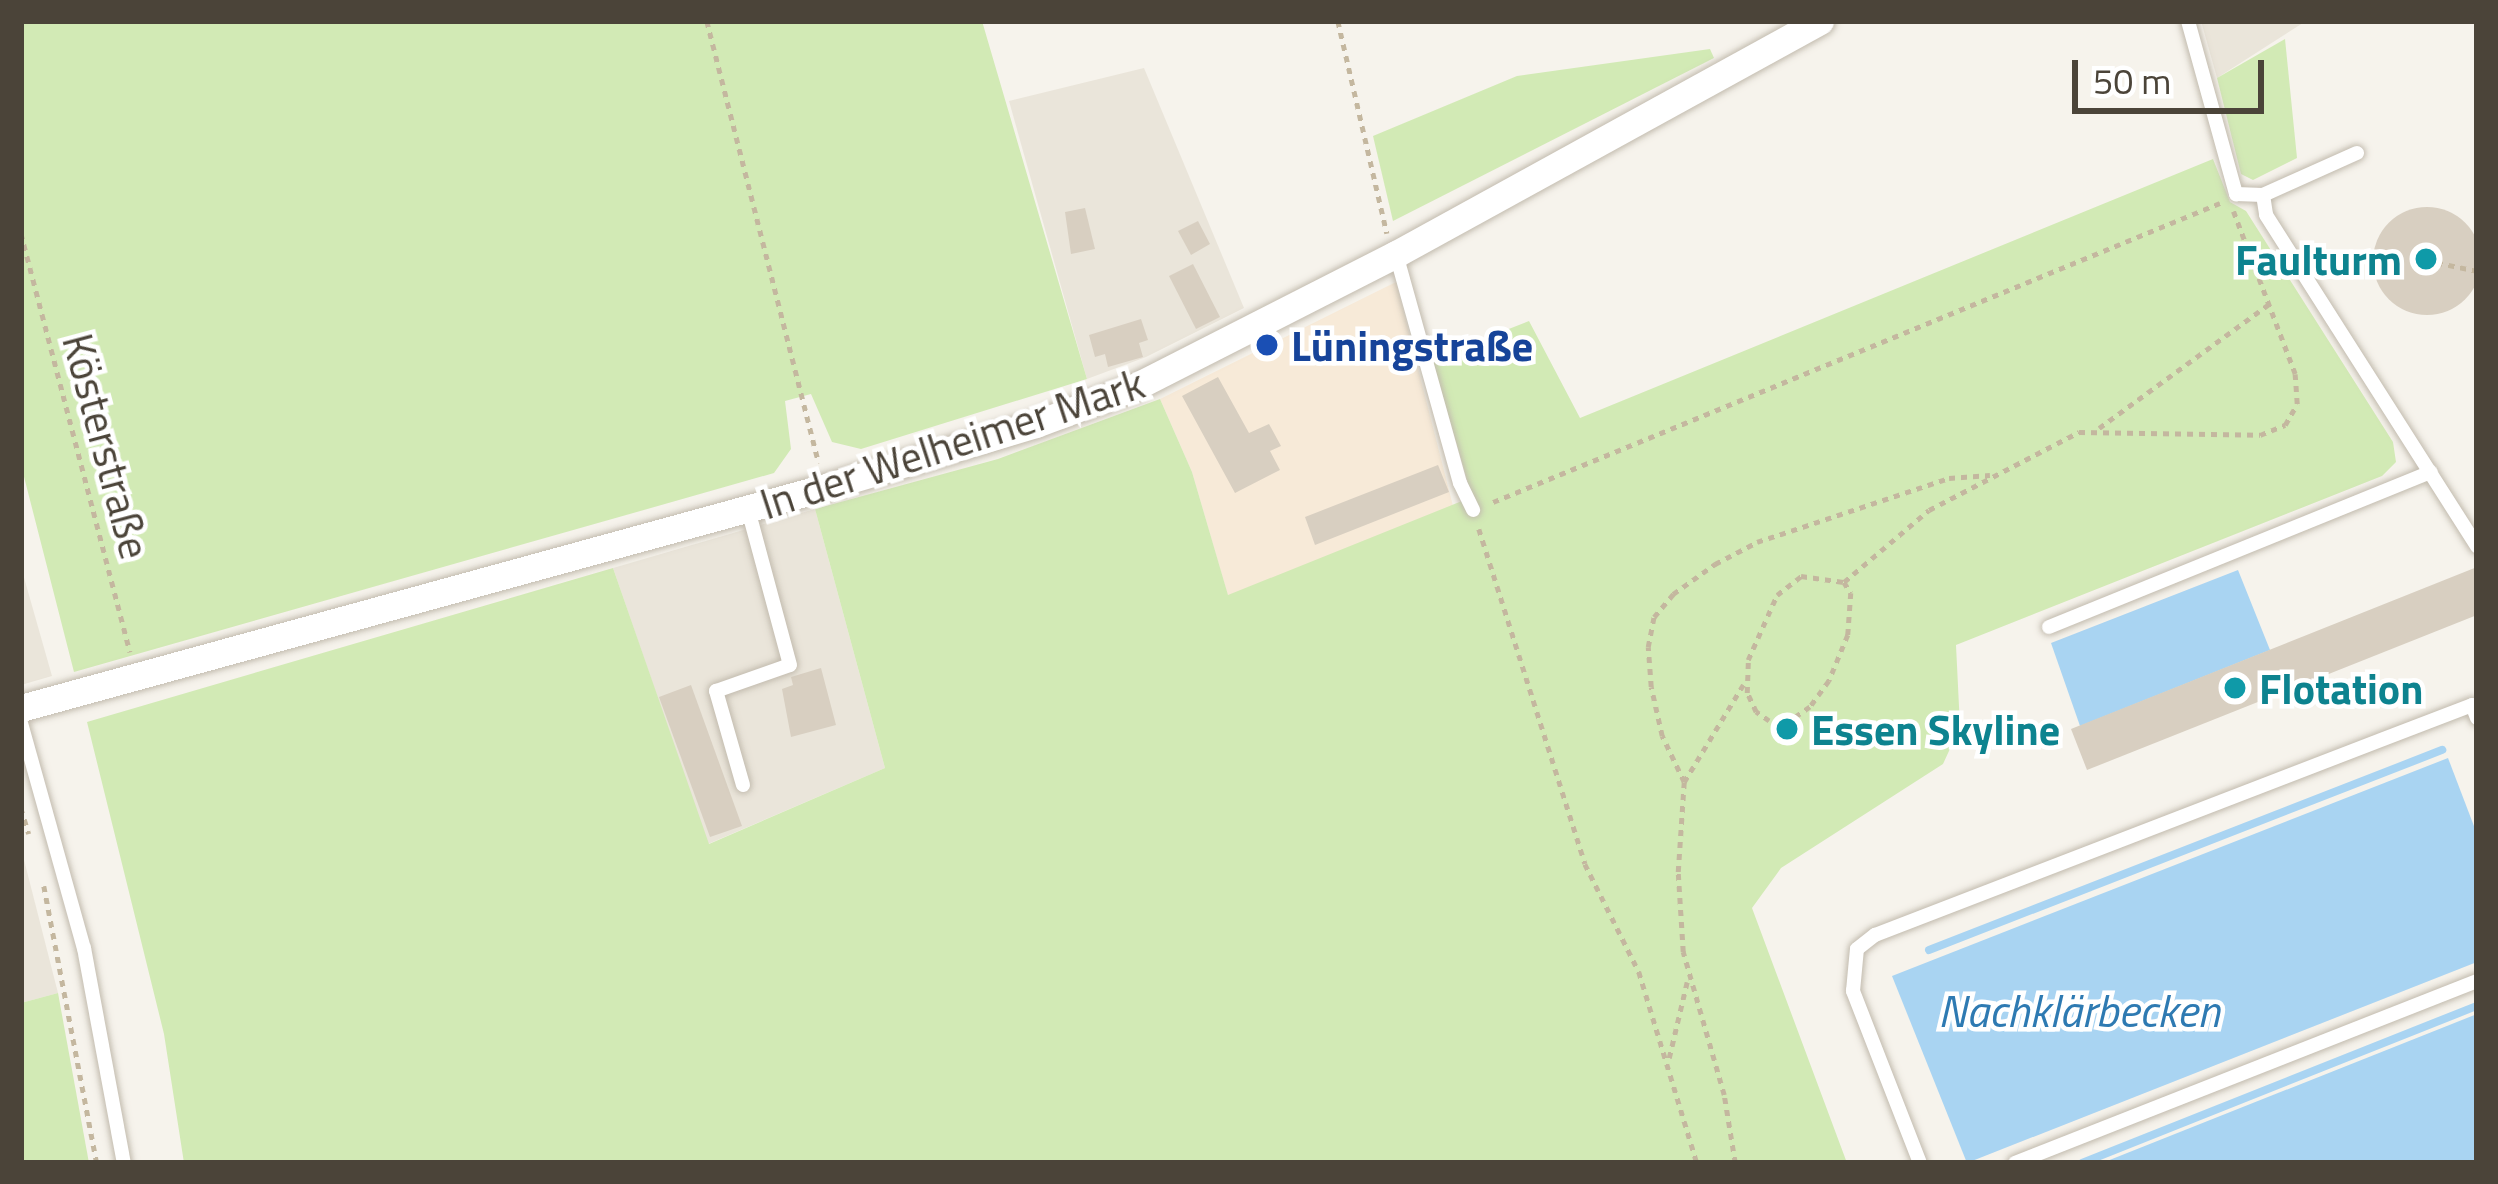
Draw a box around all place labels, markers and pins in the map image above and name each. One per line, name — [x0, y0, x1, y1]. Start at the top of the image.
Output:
place label: Faulturm — [2235, 234, 2402, 284]
marker: Faulturm — [2413, 246, 2439, 272]
place label: Lüningstraße — [1291, 320, 1533, 370]
marker: Lüningstraße — [1254, 332, 1280, 358]
place label: Flotation — [2259, 663, 2423, 713]
marker: Flotation — [2222, 675, 2248, 701]
place label: Essen Skyline — [1811, 704, 2060, 754]
marker: Essen Skyline — [1774, 716, 1800, 742]

